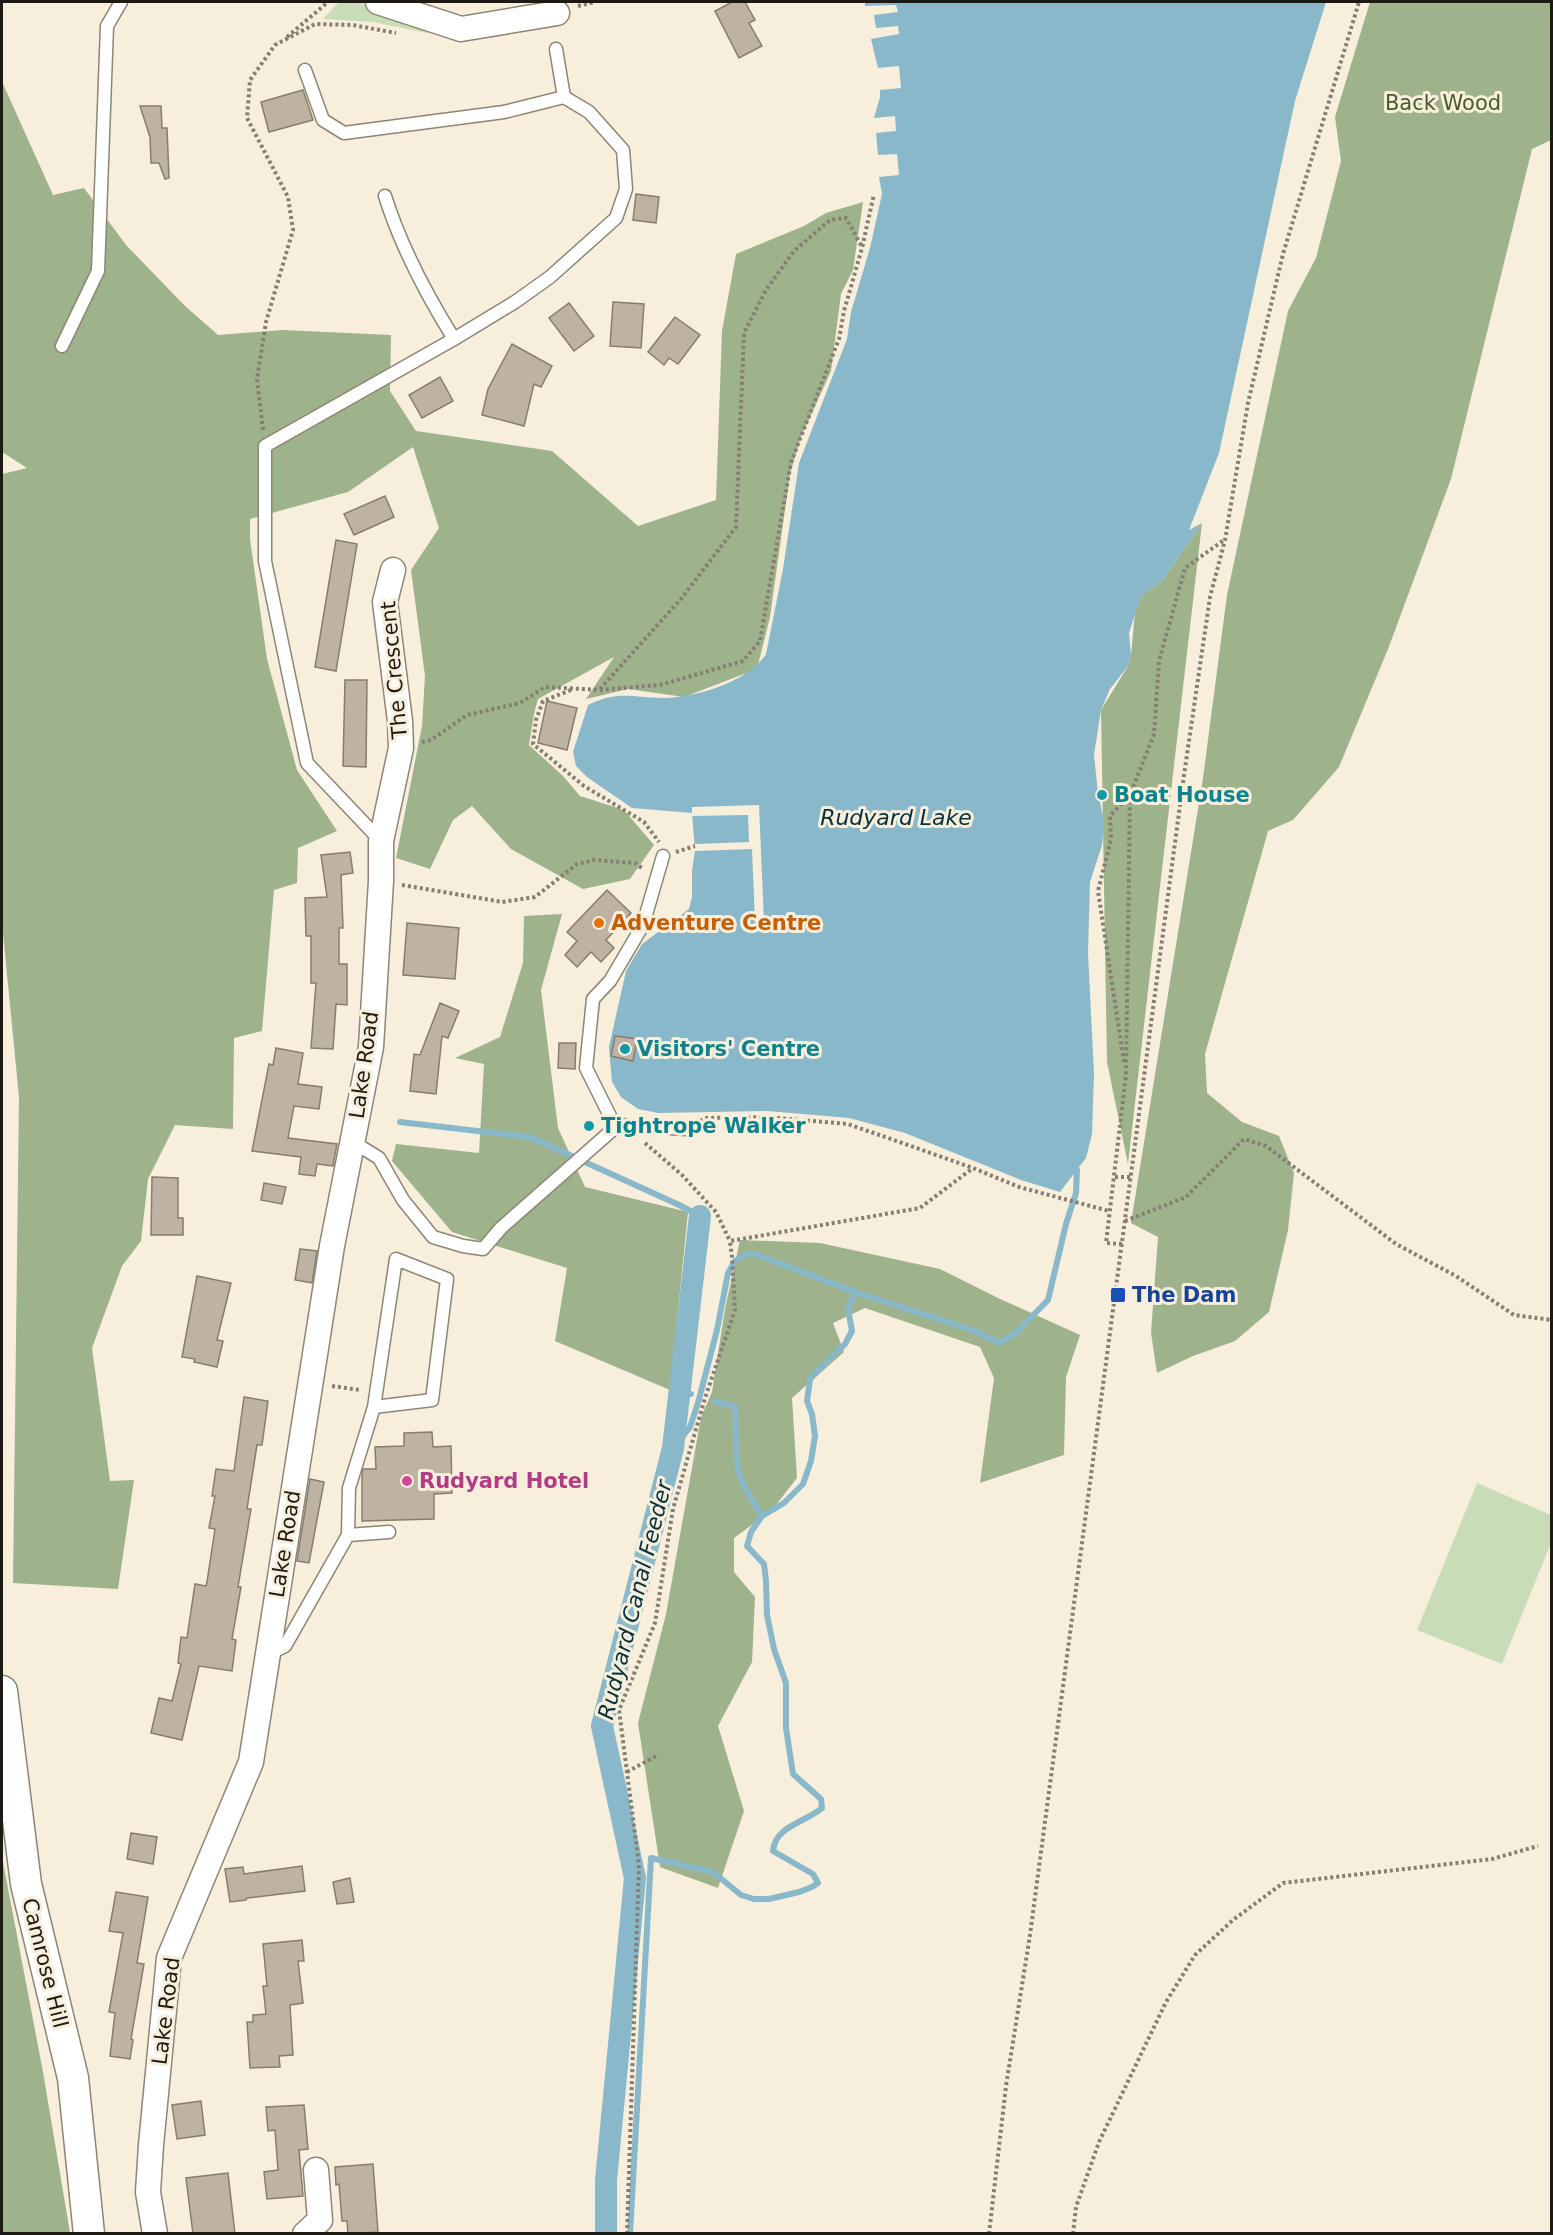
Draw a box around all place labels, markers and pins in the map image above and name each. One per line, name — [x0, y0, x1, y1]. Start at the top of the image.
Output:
place label: Boat House — [1114, 783, 1250, 807]
marker: Boat House — [1095, 788, 1109, 802]
place label: Adventure Centre — [611, 911, 821, 935]
marker: Adventure Centre — [592, 916, 606, 930]
place label: Visitors' Centre — [637, 1037, 820, 1061]
marker: Visitors' Centre — [618, 1042, 632, 1056]
place label: Tightrope Walker — [601, 1114, 806, 1138]
marker: Tightrope Walker — [582, 1119, 596, 1133]
place label: The Dam — [1132, 1283, 1236, 1307]
marker: The Dam — [1109, 1286, 1127, 1304]
place label: Rudyard Hotel — [419, 1469, 589, 1493]
marker: Rudyard Hotel — [400, 1474, 414, 1488]

